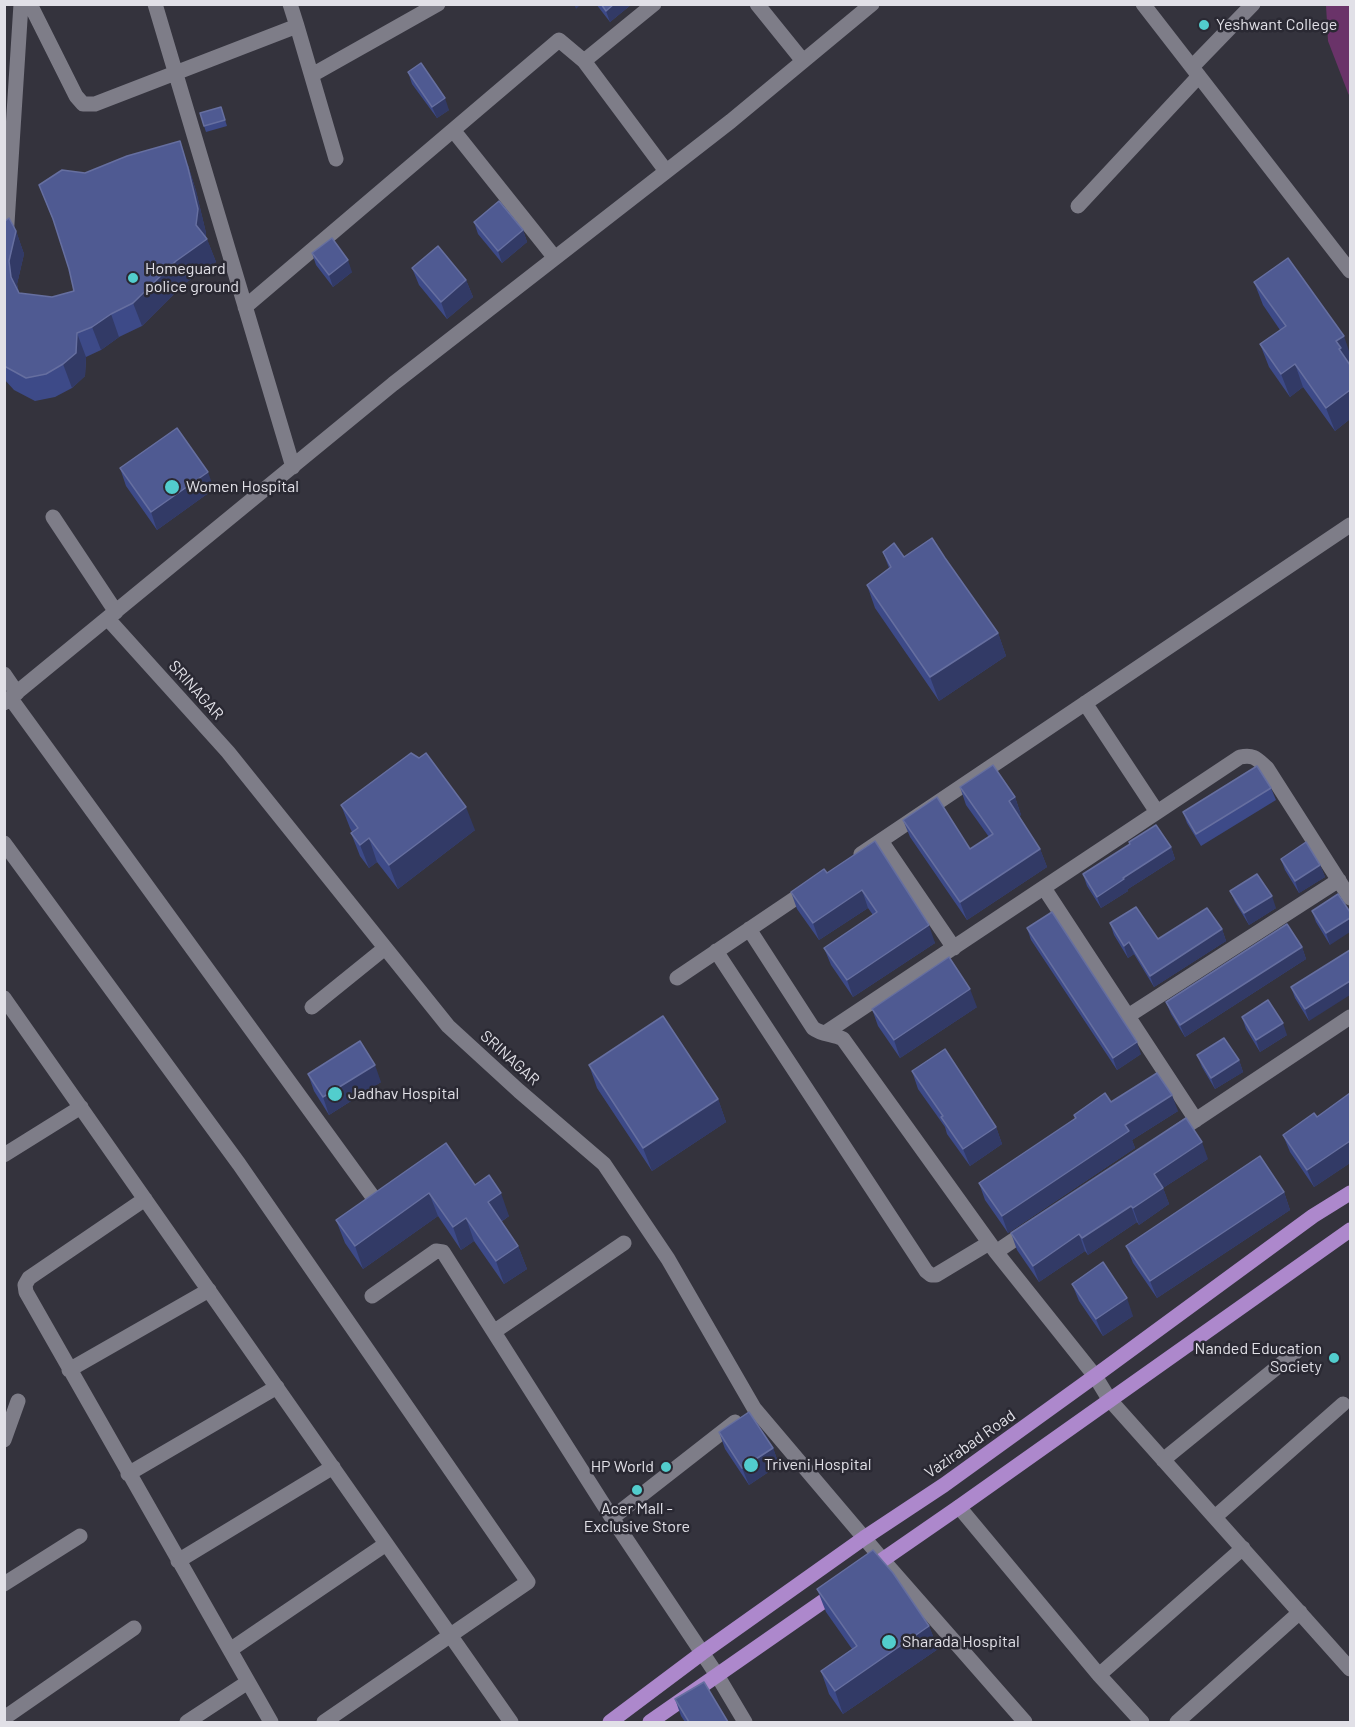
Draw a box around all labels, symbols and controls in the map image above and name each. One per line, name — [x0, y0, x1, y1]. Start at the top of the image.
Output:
place label: Yeshwant College — [1216, 15, 1337, 35]
marker: Yeshwant College — [1197, 18, 1211, 32]
place label: Homeguard police ground — [145, 259, 239, 297]
marker: Homeguard police ground — [126, 271, 140, 285]
place label: Women Hospital — [186, 477, 299, 497]
marker: Women Hospital — [163, 478, 181, 496]
street label: SRINAGAR — [164, 656, 228, 724]
street label: SRINAGAR — [476, 1026, 544, 1090]
place label: Jadhav Hospital — [348, 1084, 459, 1104]
marker: Jadhav Hospital — [326, 1085, 344, 1103]
place label: Nanded Education Society — [1195, 1339, 1322, 1377]
marker: Nanded Education Society — [1327, 1351, 1341, 1365]
street label: Vazirabad Road — [921, 1406, 1019, 1482]
place label: Triveni Hospital — [764, 1455, 871, 1475]
marker: Triveni Hospital — [742, 1456, 760, 1474]
place label: HP World — [591, 1457, 654, 1477]
marker: HP World — [659, 1460, 673, 1474]
marker: Acer Mall - Exclusive Store — [630, 1483, 644, 1497]
place label: Acer Mall - Exclusive Store — [584, 1499, 690, 1537]
place label: Sharada Hospital — [902, 1632, 1020, 1652]
marker: Sharada Hospital — [880, 1633, 898, 1651]

